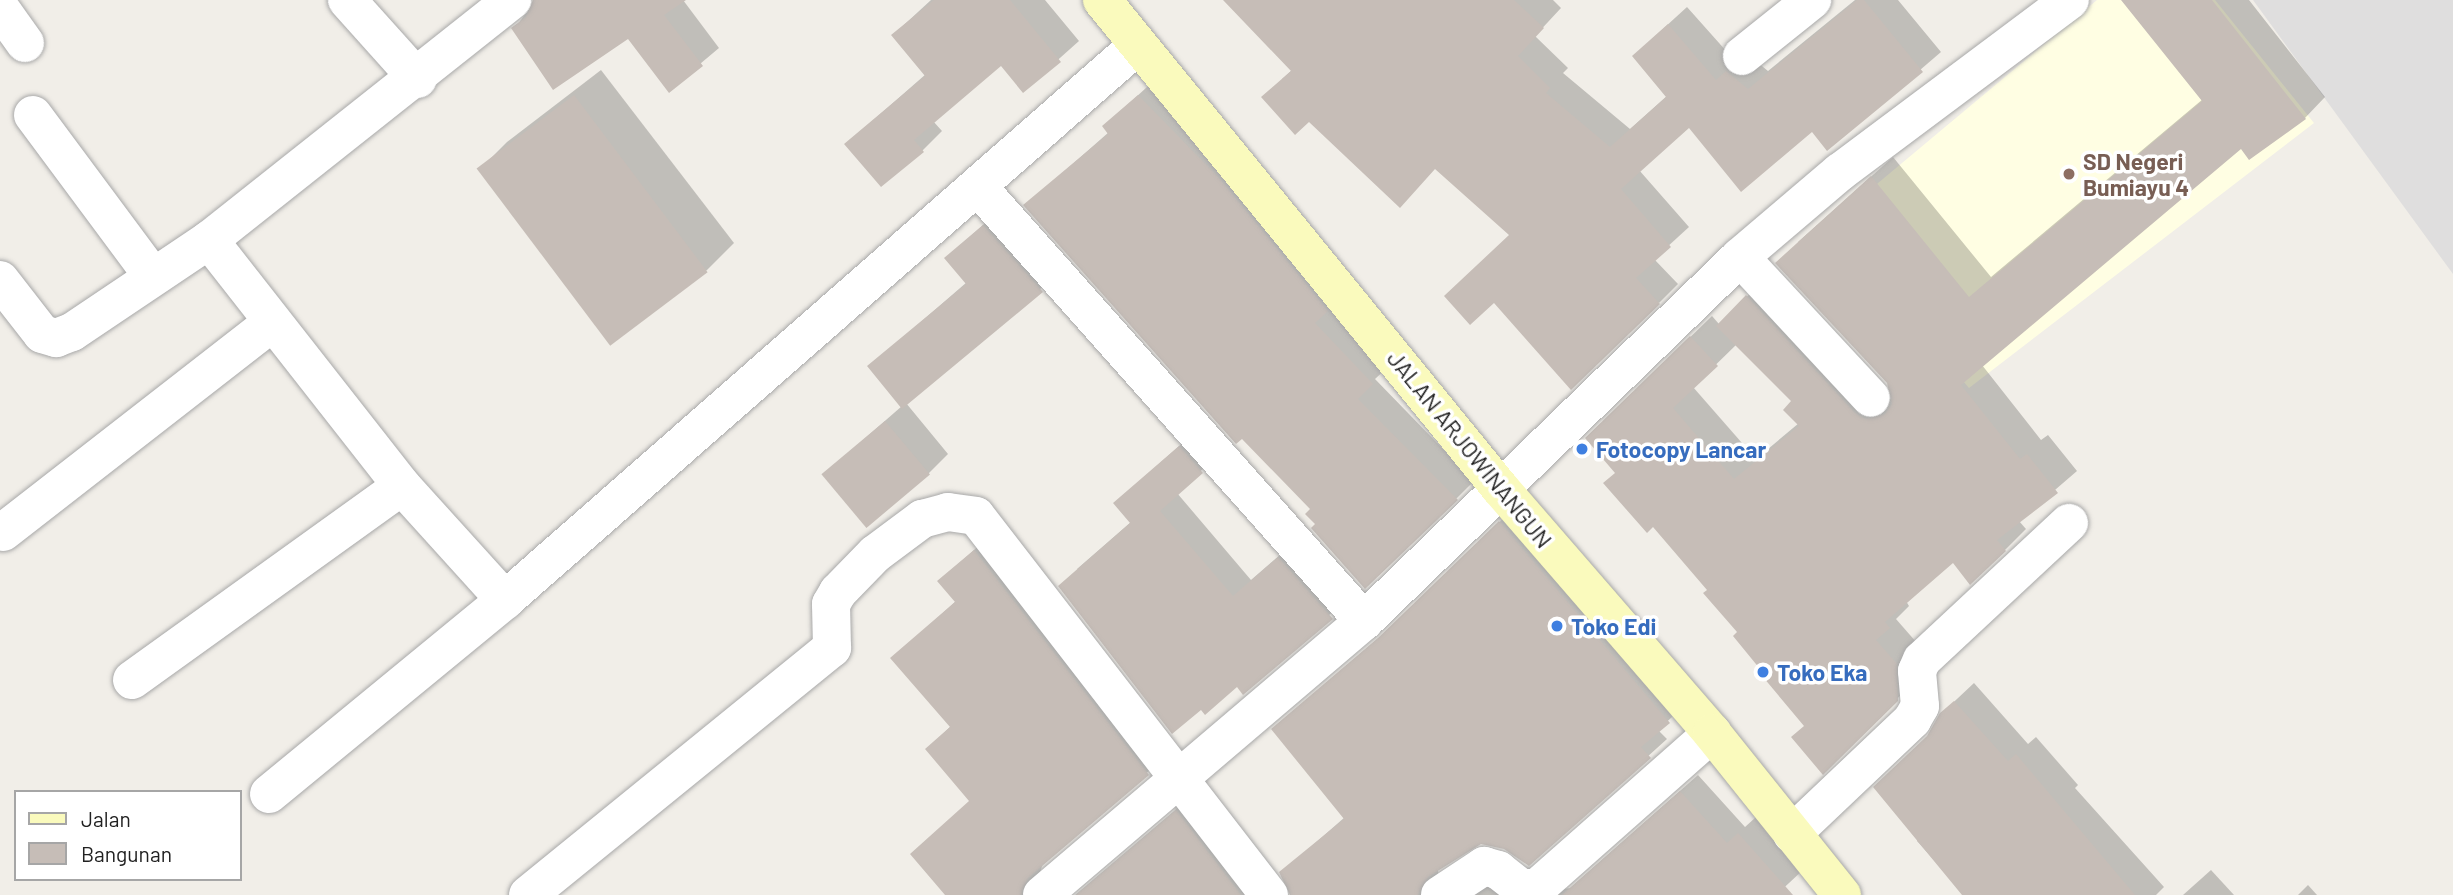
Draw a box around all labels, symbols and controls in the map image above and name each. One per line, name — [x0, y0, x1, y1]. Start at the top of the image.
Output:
place label: SD Negeri Bumiayu 4 — [2083, 147, 2189, 201]
marker: SD Negeri Bumiayu 4 — [2061, 166, 2077, 182]
street label: JALAN ARJOWINANGUN — [1382, 345, 1558, 553]
place label: Fotocopy Lancar — [1596, 435, 1766, 463]
marker: Fotocopy Lancar — [1574, 441, 1590, 457]
place label: Toko Edi — [1571, 612, 1656, 640]
marker: Toko Edi — [1549, 618, 1565, 634]
place label: Toko Eka — [1777, 658, 1867, 686]
marker: Toko Eka — [1755, 664, 1771, 680]
legend — [14, 790, 242, 881]
text: Jalan — [81, 806, 131, 831]
text: Bangunan — [81, 841, 172, 866]

